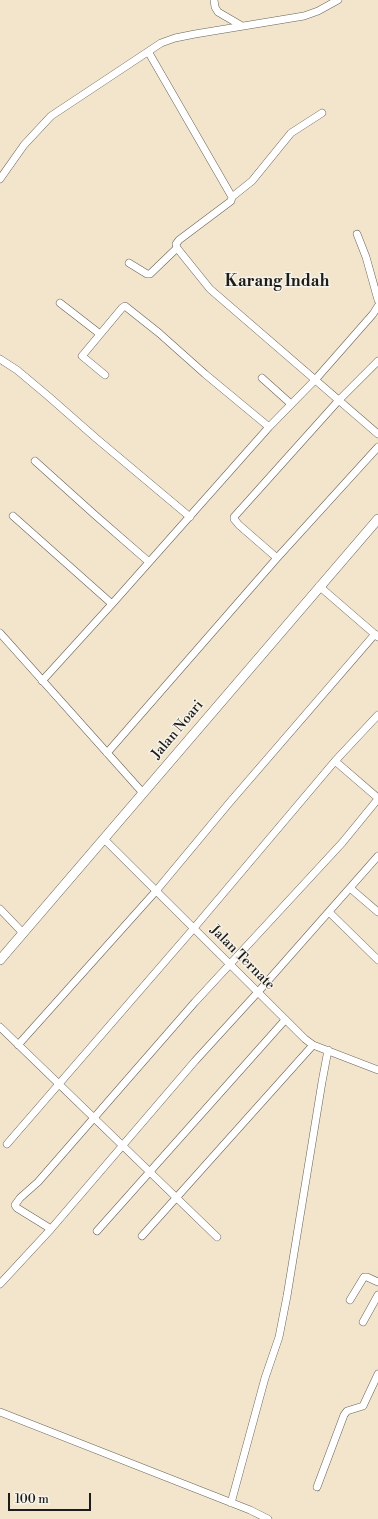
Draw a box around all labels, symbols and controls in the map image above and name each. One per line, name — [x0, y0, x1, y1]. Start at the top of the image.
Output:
district label: Karang Indah — [225, 272, 329, 292]
street label: Jalan Noari — [149, 697, 207, 763]
street label: Jalan Ternate — [206, 922, 278, 994]
scale bar — [10, 1485, 93, 1511]
text: 100 m — [15, 1492, 49, 1507]

